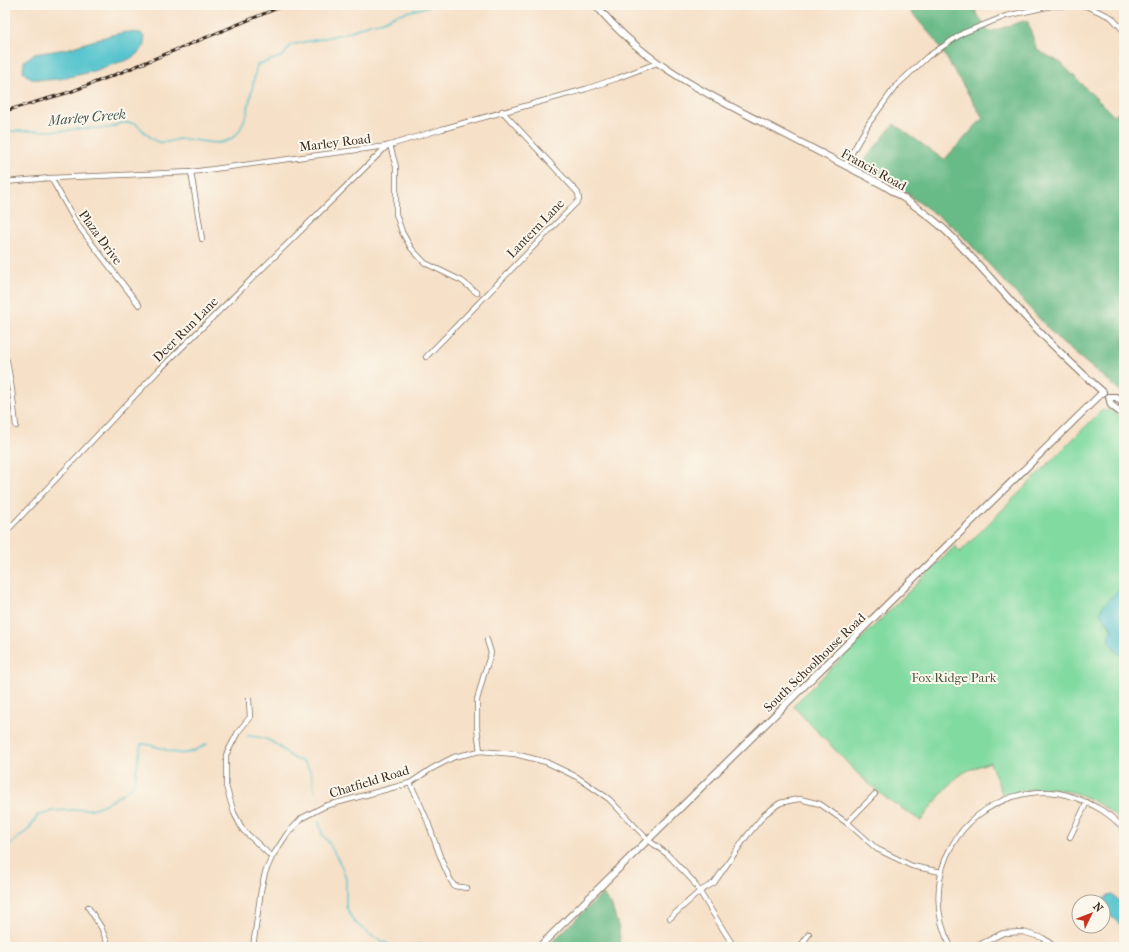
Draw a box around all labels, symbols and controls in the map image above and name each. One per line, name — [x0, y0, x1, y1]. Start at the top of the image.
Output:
water label: Marley Creek — [46, 106, 127, 129]
street label: Marley Road — [299, 131, 372, 154]
street label: Francis Road — [839, 145, 910, 194]
street label: Lantern Lane — [504, 195, 568, 261]
street label: Plaza Drive — [76, 207, 126, 268]
street label: Deer Run Lane — [150, 293, 221, 365]
street label: South Schoolhouse Road — [760, 609, 869, 715]
park label: Fox Ridge Park — [911, 670, 997, 685]
street label: Chatfield Road — [327, 762, 412, 801]
north arrow — [1071, 894, 1111, 934]
text: N — [1090, 900, 1106, 915]

